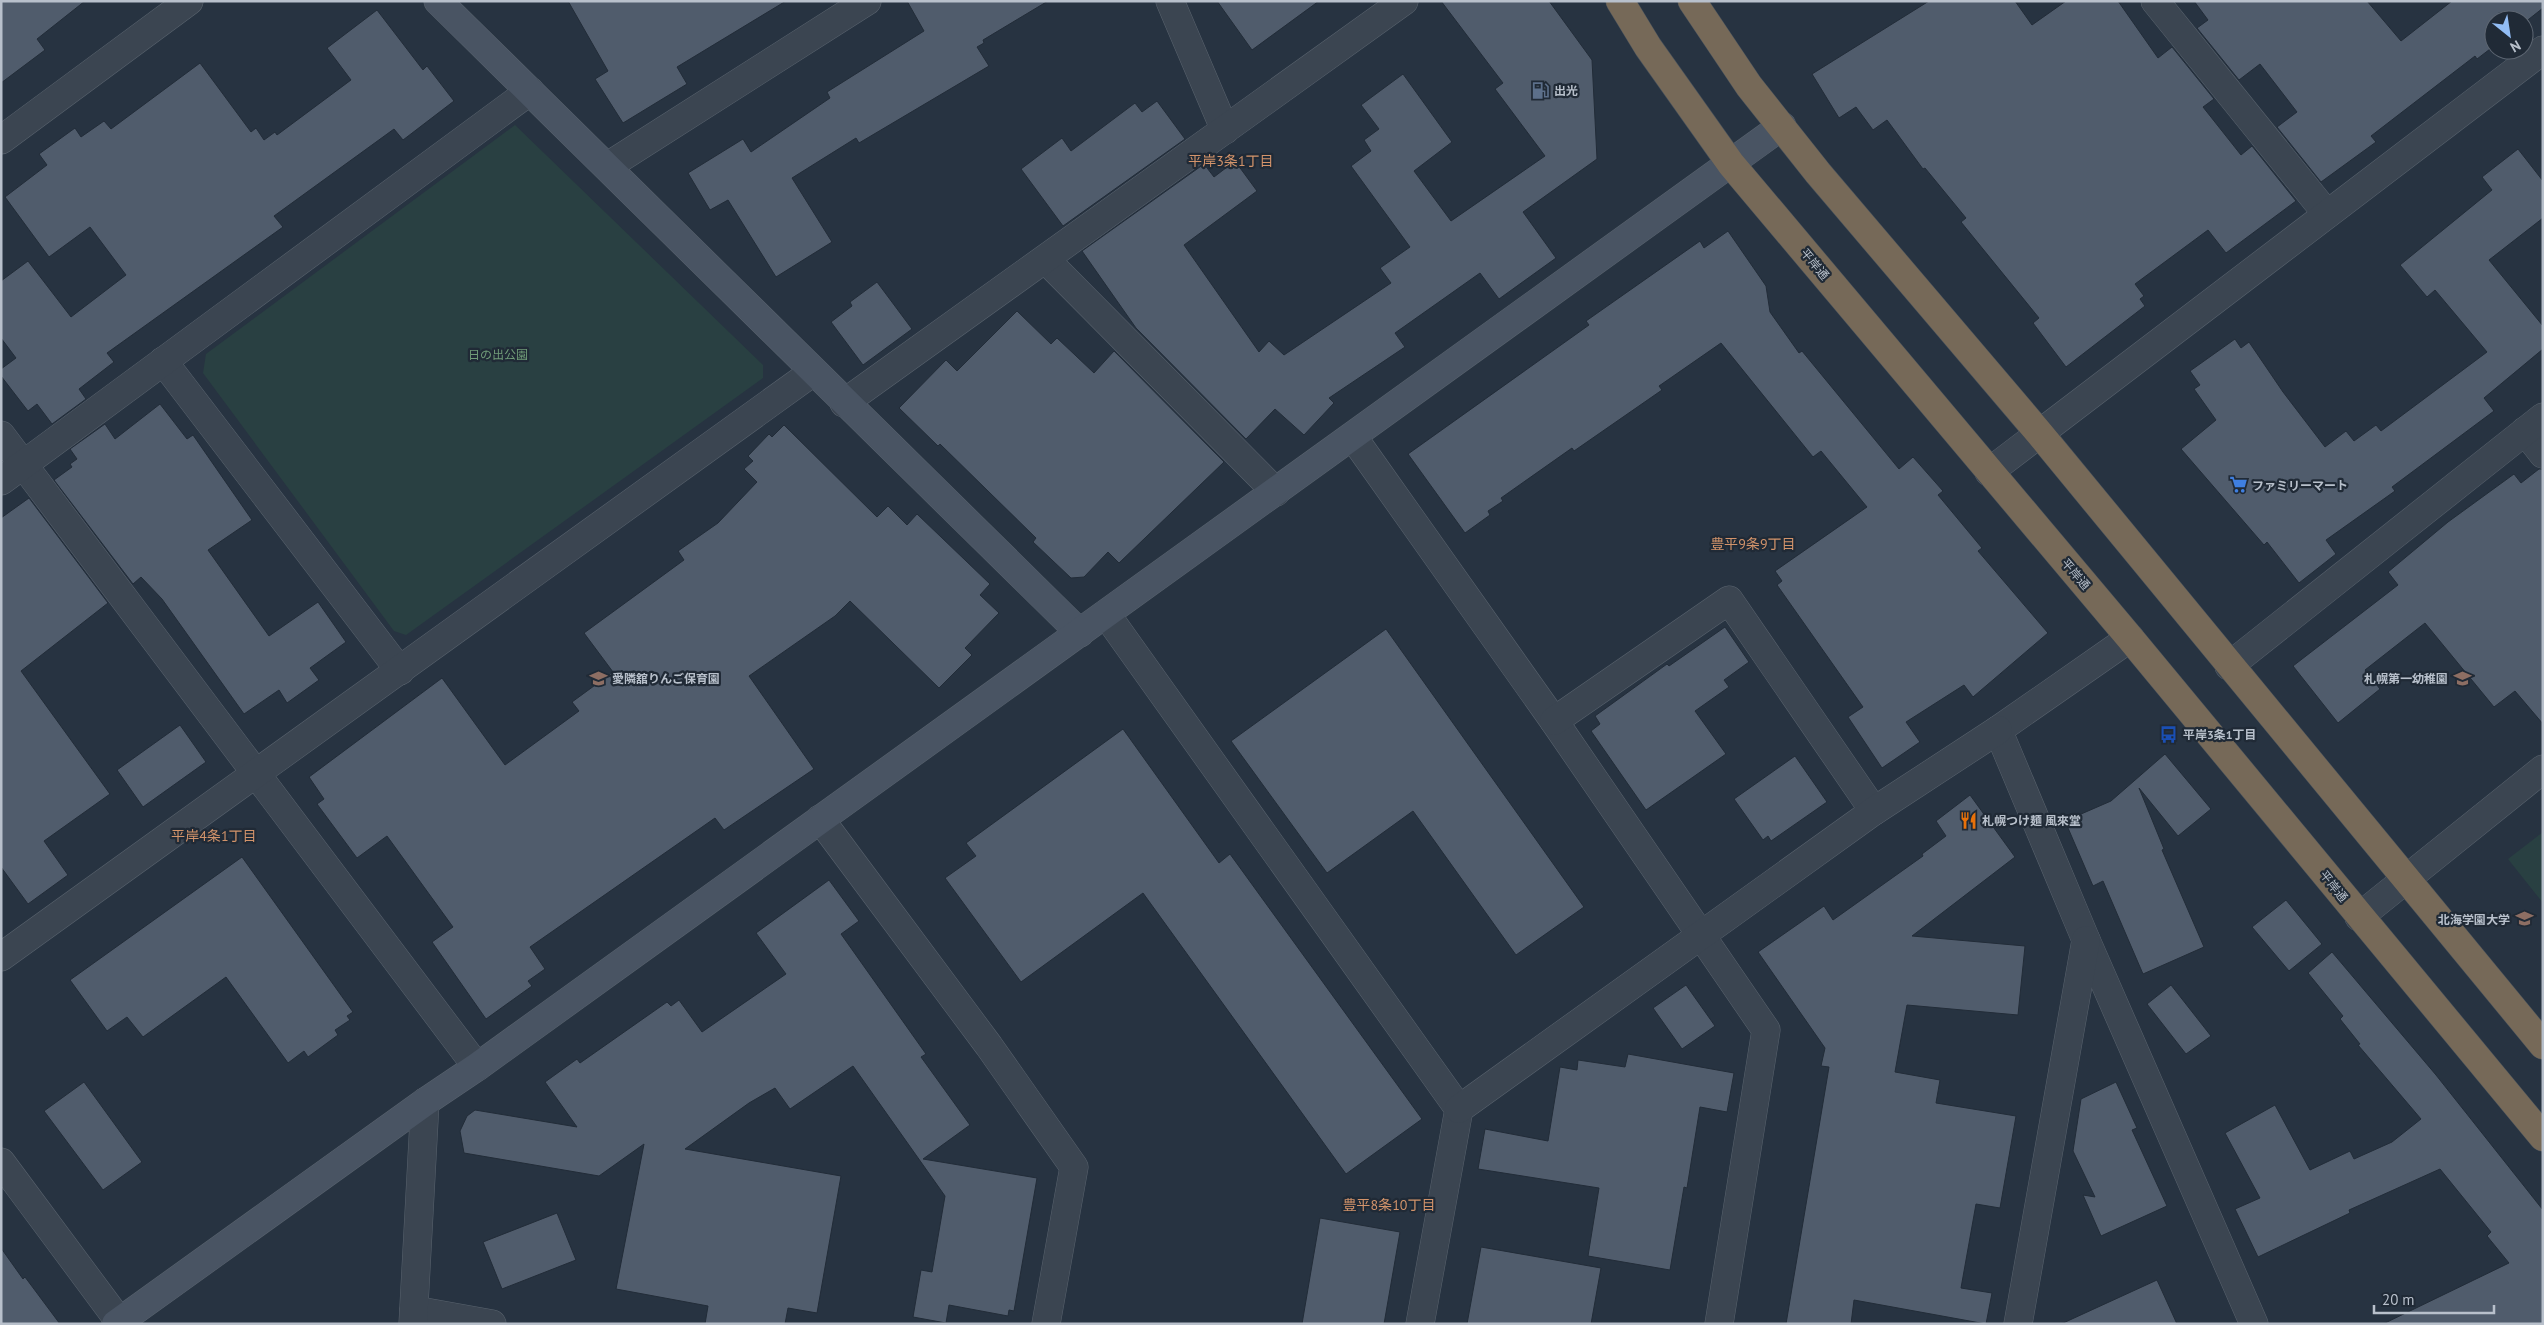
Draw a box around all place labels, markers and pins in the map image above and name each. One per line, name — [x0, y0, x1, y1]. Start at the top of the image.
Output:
fuel station icon: 出光 — [1530, 80, 1550, 100]
place label: 出光 — [1554, 83, 1578, 98]
supermarket icon: ファミリーマート — [2228, 475, 2248, 495]
place label: ファミリーマート — [2252, 478, 2348, 493]
school or university icon: 愛隣舘りんご保育園 — [588, 668, 608, 688]
school or university icon: 札幌第一幼稚園 — [2452, 668, 2472, 688]
place label: 愛隣舘りんご保育園 — [612, 671, 720, 686]
place label: 札幌第一幼稚園 — [2364, 671, 2448, 686]
bus stop icon: 平岸3条1丁目 — [2159, 724, 2179, 744]
place label: 平岸3条1丁目 — [2183, 727, 2257, 742]
restaurant icon: 札幌つけ麺 風來堂 — [1958, 810, 1978, 830]
place label: 札幌つけ麺 風來堂 — [1982, 813, 2081, 828]
school or university icon: 北海学園大学 — [2514, 909, 2534, 929]
place label: 北海学園大学 — [2438, 912, 2510, 927]

